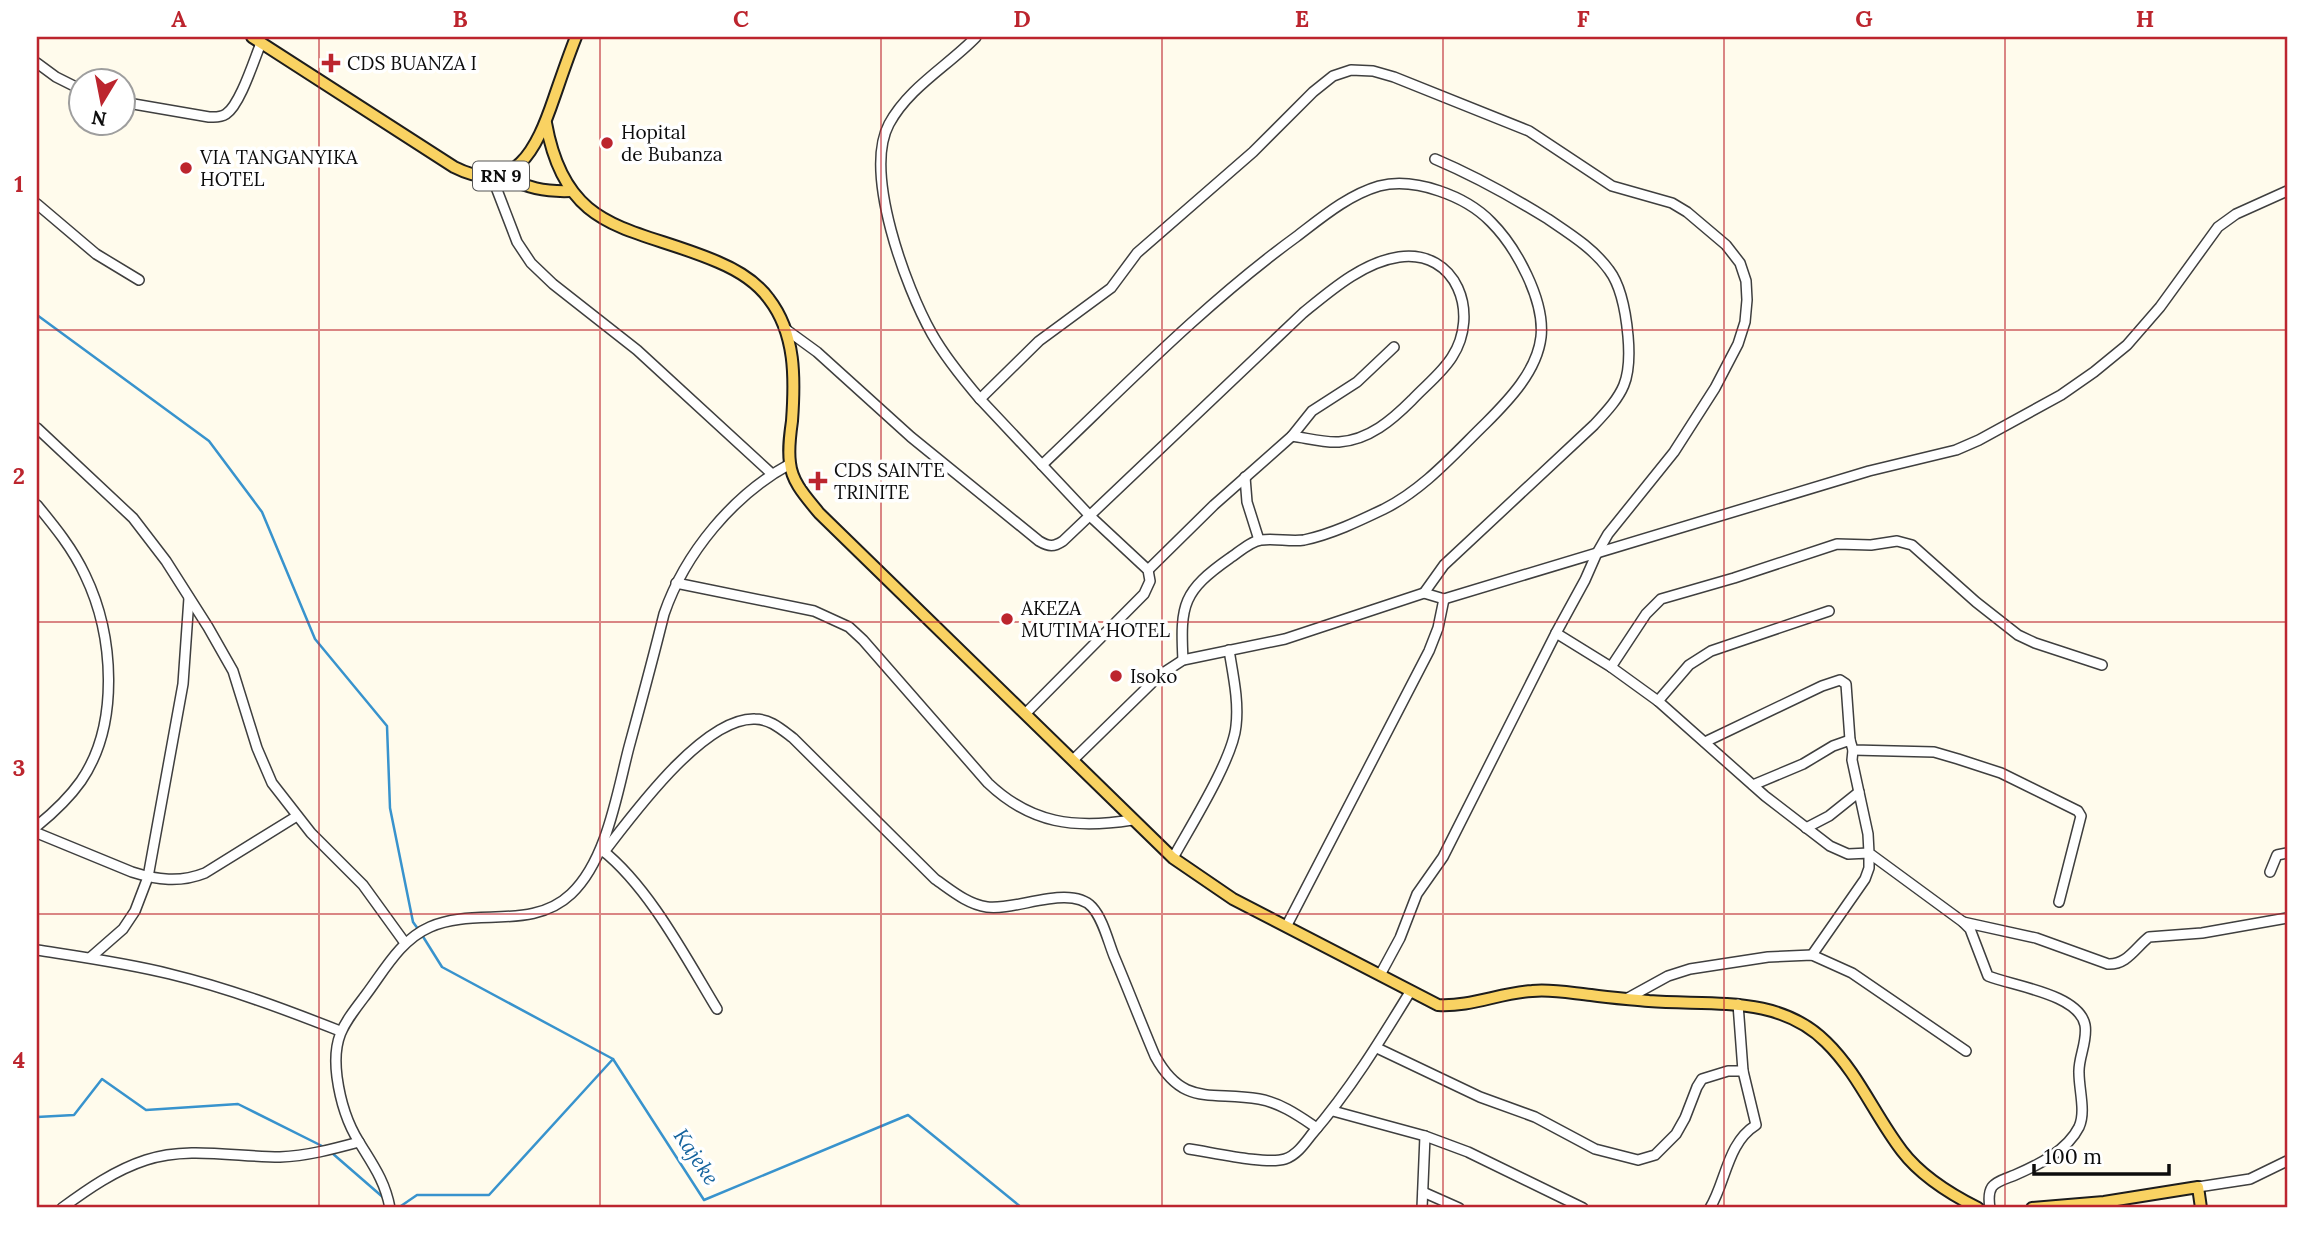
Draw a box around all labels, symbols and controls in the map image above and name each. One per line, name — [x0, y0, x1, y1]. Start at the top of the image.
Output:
text: A — [171, 4, 187, 33]
text: B — [452, 4, 468, 33]
text: C — [733, 4, 749, 33]
text: D — [1013, 4, 1031, 33]
text: E — [1295, 4, 1309, 33]
text: F — [1576, 4, 1590, 33]
text: G — [1855, 4, 1873, 33]
text: H — [2136, 4, 2154, 33]
place label: CDS BUANZA I — [347, 51, 477, 75]
marker: CDS BUANZA I — [321, 53, 341, 73]
north arrow — [66, 66, 136, 136]
text: N — [89, 106, 108, 132]
place label: Hopital de Bubanza — [621, 120, 723, 166]
marker: Hopital de Bubanza — [599, 135, 615, 151]
place label: VIA TANGANYIKA HOTEL — [199, 145, 359, 191]
marker: VIA TANGANYIKA HOTEL — [178, 160, 194, 176]
road number: RN 9 — [473, 162, 529, 190]
text: 1 — [14, 169, 24, 198]
place label: CDS SAINTE TRINITE — [834, 458, 945, 504]
text: 2 — [13, 461, 25, 490]
marker: CDS SAINTE TRINITE — [808, 471, 828, 491]
place label: AKEZA MUTIMA HOTEL — [1020, 596, 1170, 642]
marker: AKEZA MUTIMA HOTEL — [999, 611, 1015, 627]
place label: Isoko — [1130, 664, 1177, 688]
marker: Isoko — [1108, 668, 1124, 684]
text: 3 — [13, 753, 25, 782]
text: 4 — [13, 1045, 25, 1074]
water label: Kajeke — [668, 1123, 725, 1190]
scale bar — [2034, 1133, 2168, 1177]
text: 100 m — [2044, 1143, 2102, 1170]

